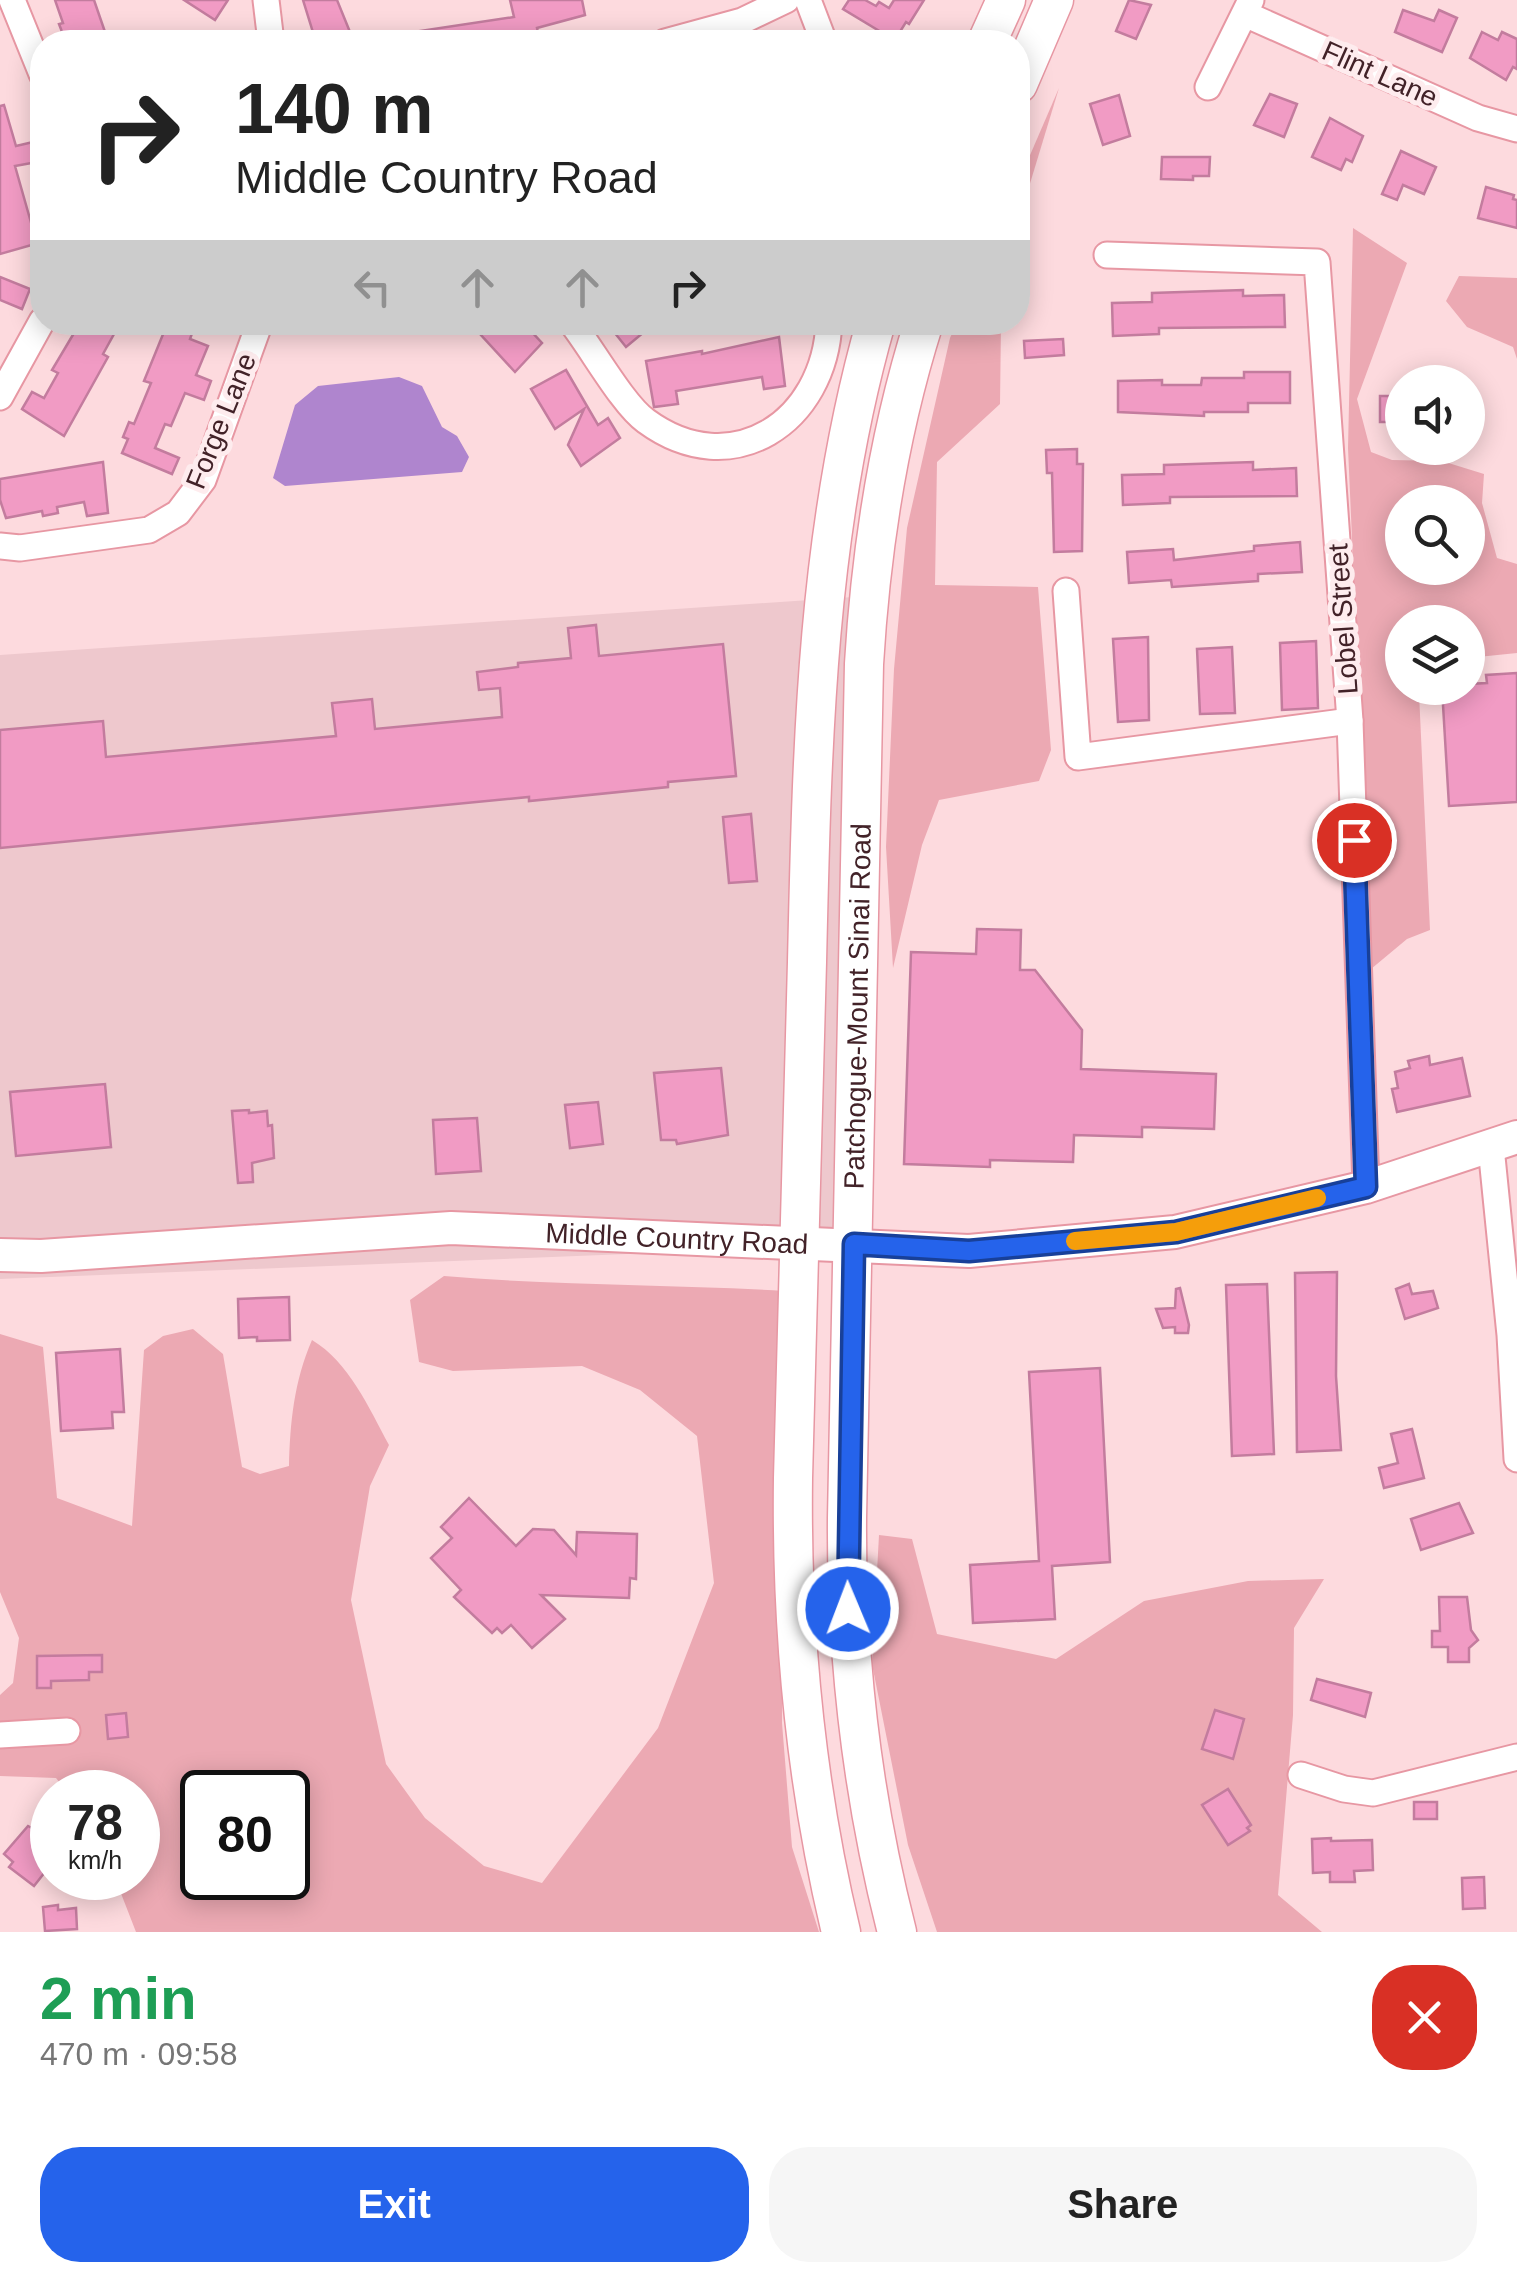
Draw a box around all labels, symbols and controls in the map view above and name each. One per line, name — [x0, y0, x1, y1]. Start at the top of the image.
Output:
street label: Flint Lane — [1318, 35, 1442, 113]
icon: right — [70, 70, 200, 200]
text: 140 m — [235, 70, 433, 148]
text: Middle Country Road — [235, 152, 658, 203]
icon: left — [345, 260, 400, 315]
icon: ahead — [450, 260, 505, 315]
icon: ahead — [555, 260, 610, 315]
icon: right — [660, 260, 715, 315]
street label: Forge Lane — [180, 349, 262, 493]
map controls — [1385, 365, 1485, 705]
button: sound — [1385, 365, 1485, 465]
button: search — [1385, 485, 1485, 585]
street label: Lobel Street — [1322, 542, 1364, 695]
button: layers — [1385, 605, 1485, 705]
pin — [1312, 798, 1397, 883]
icon: arrive — [1327, 813, 1382, 868]
street label: Patchogue-Mount Sinai Road — [838, 823, 876, 1190]
street label: Middle Country Road — [545, 1217, 809, 1259]
position arrow — [796, 1557, 900, 1661]
speed limit sign: 80 — [180, 1770, 310, 1900]
text: 78 — [67, 1795, 123, 1851]
text: km/h — [68, 1846, 122, 1874]
text: 2 min — [40, 1965, 197, 2032]
button: close — [1372, 1965, 1477, 2070]
text: 470 m · 09:58 — [40, 2036, 237, 2072]
button: Exit — [40, 2147, 749, 2262]
button: Share — [769, 2147, 1477, 2262]

